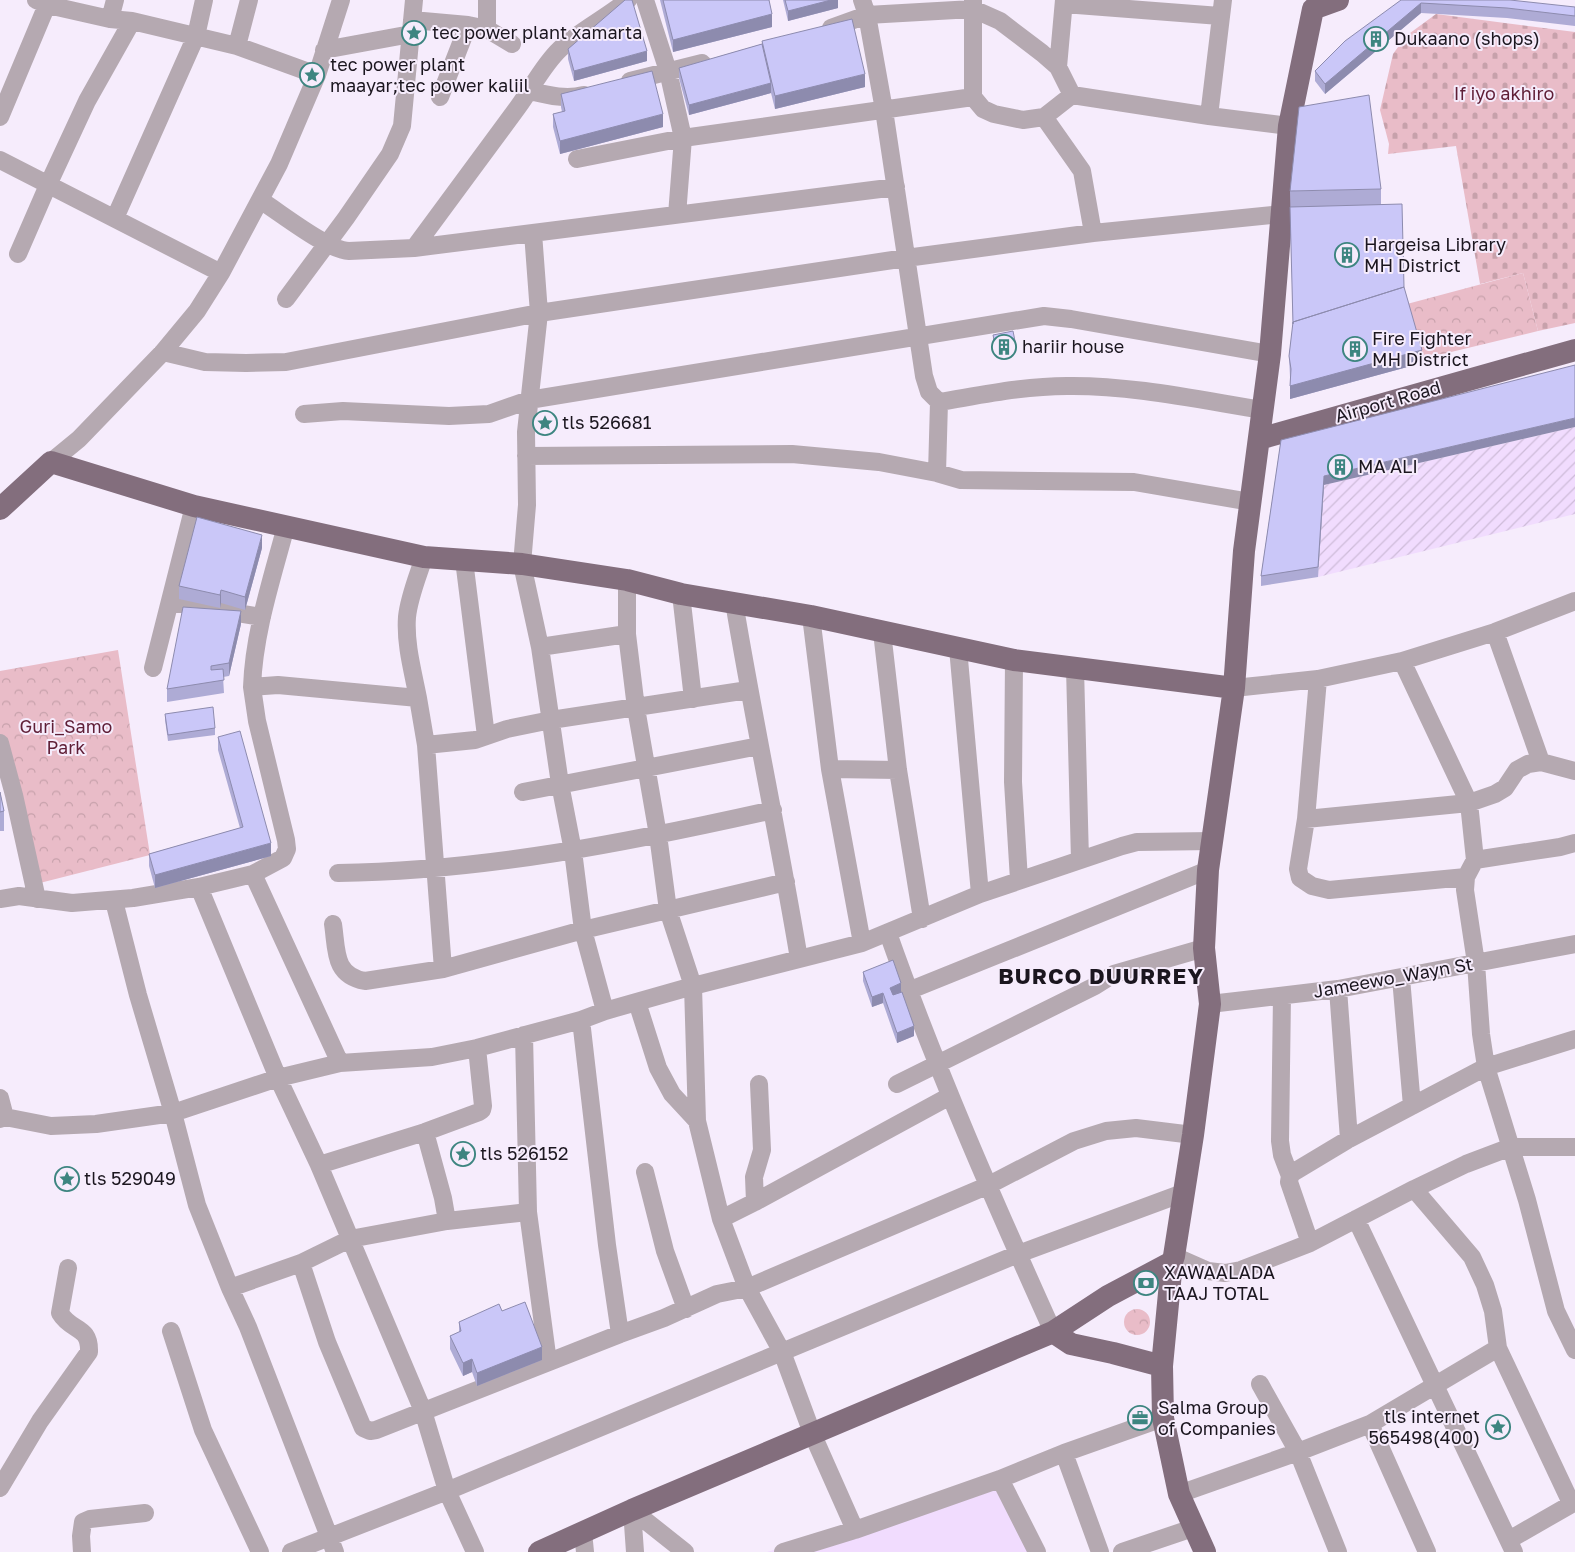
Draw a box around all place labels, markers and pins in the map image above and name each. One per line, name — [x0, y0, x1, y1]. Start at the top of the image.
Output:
place icon: tec power plant xamarta — [401, 20, 427, 46]
place label: tec power plant xamarta — [432, 21, 642, 43]
building icon: Dukaano (shops) — [1363, 26, 1389, 52]
place label: Dukaano (shops) — [1394, 27, 1540, 49]
place label: tec power plant maayar;tec power kaliil — [330, 53, 530, 96]
place icon: tec power plant maayar;tec power kaliil — [299, 62, 325, 88]
place label: Hargeisa Library MH District — [1364, 233, 1506, 276]
building icon: Hargeisa Library MH District — [1334, 242, 1360, 268]
place label: Fire Fighter MH District — [1372, 327, 1471, 370]
building icon: hariir house — [991, 334, 1017, 360]
place label: hariir house — [1022, 335, 1124, 357]
building icon: Fire Fighter MH District — [1342, 336, 1368, 362]
place icon: tls 526681 — [532, 410, 558, 436]
place label: tls 526681 — [562, 411, 652, 433]
building icon: MA ALI — [1327, 454, 1353, 480]
place label: MA ALI — [1358, 455, 1418, 477]
place icon: tls 526152 — [450, 1141, 476, 1167]
place label: tls 526152 — [480, 1142, 568, 1164]
place icon: tls 529049 — [54, 1166, 80, 1192]
place label: tls 529049 — [84, 1167, 176, 1189]
place label: XAWAALADA TAAJ TOTAL — [1164, 1261, 1275, 1304]
bank icon: XAWAALADA TAAJ TOTAL — [1133, 1270, 1159, 1296]
place label: Salma Group of Companies — [1158, 1396, 1276, 1439]
office icon: Salma Group of Companies — [1127, 1405, 1153, 1431]
place label: tls internet 565498(400) — [1368, 1405, 1480, 1448]
place icon: tls internet 565498(400) — [1485, 1414, 1511, 1440]

